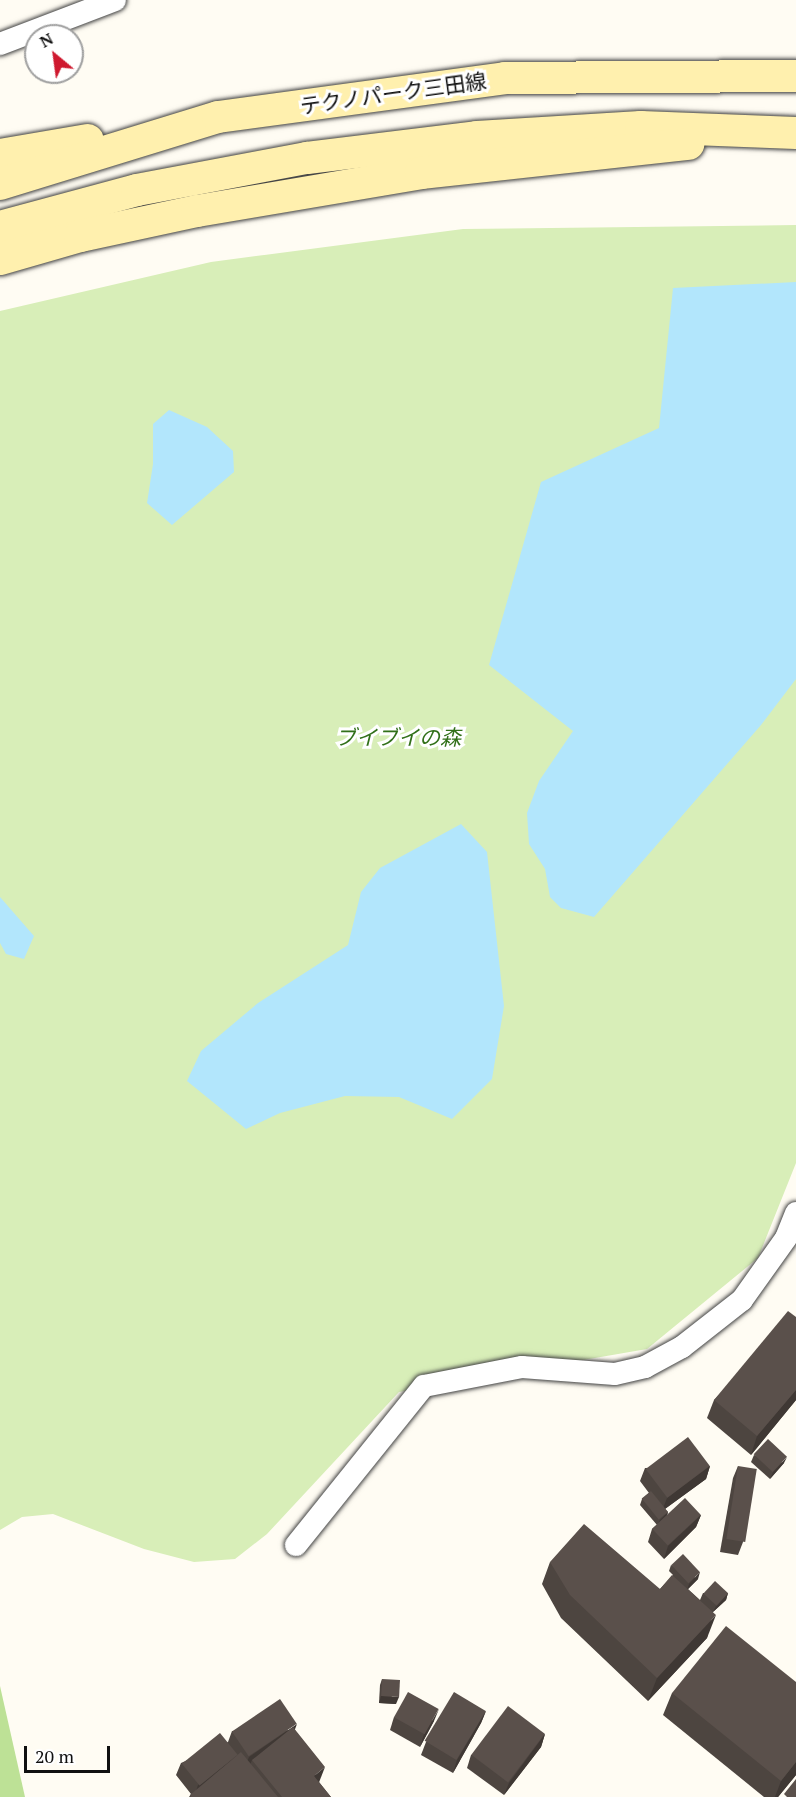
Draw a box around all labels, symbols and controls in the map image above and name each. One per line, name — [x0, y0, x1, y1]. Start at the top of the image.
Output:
north arrow — [24, 24, 84, 84]
text: N — [36, 27, 57, 53]
street label: テクノパーク三田線 — [298, 67, 488, 119]
park label: ブイブイの森 — [335, 724, 461, 750]
scale bar — [27, 1734, 112, 1772]
text: 20 m — [35, 1744, 74, 1768]

